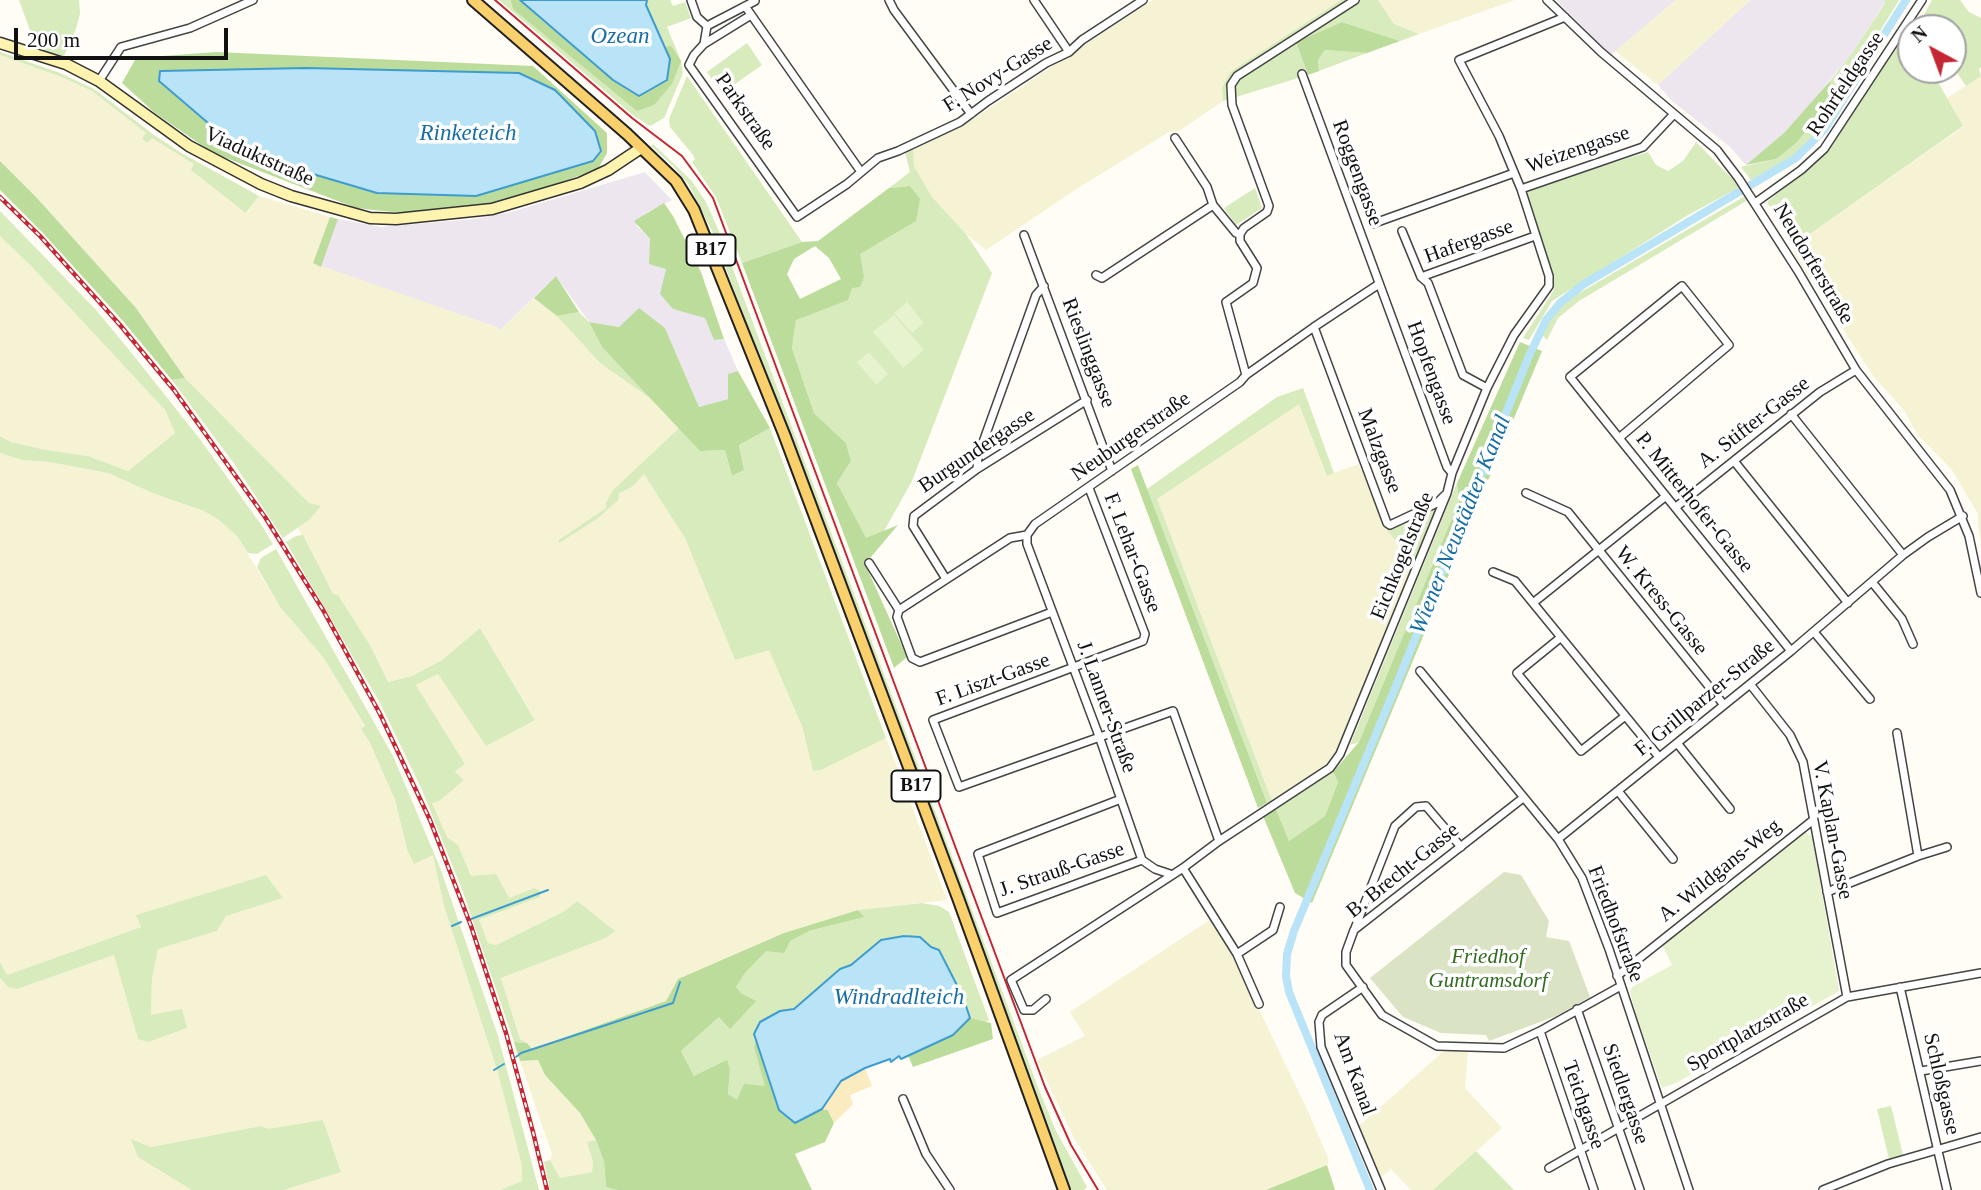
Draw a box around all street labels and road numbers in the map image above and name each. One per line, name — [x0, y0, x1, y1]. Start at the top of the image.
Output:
street label: Rohrfeldgasse — [1802, 27, 1890, 141]
street label: F. Novy-Gasse — [939, 31, 1057, 119]
street label: Parkstraße — [709, 68, 781, 156]
street label: Roggengasse — [1326, 117, 1388, 229]
street label: Weizengasse — [1523, 121, 1633, 179]
street label: Viaduktstraße — [201, 122, 317, 192]
street label: Neudorferstraße — [1767, 199, 1859, 329]
street label: Hafergasse — [1421, 214, 1517, 270]
road number: B17 — [686, 234, 736, 266]
street label: Rieslinggasse — [1056, 295, 1120, 411]
street label: Hopfengasse — [1401, 318, 1461, 428]
street label: A. Stifter-Gasse — [1693, 372, 1815, 474]
street label: Neuburgerstraße — [1067, 387, 1195, 487]
street label: Burgundergasse — [914, 403, 1040, 499]
street label: Malzgasse — [1351, 405, 1407, 497]
street label: P. Mitterhofer-Gasse — [1630, 428, 1758, 578]
street label: Eichkogelstraße — [1366, 489, 1440, 623]
street label: F. Lehar-Gasse — [1098, 490, 1166, 616]
street label: W. Kress-Gasse — [1609, 541, 1713, 661]
street label: F. Grillparzer-Straße — [1630, 634, 1780, 762]
street label: J. Lanner-Straße — [1070, 638, 1142, 776]
street label: F. Liszt-Gasse — [932, 648, 1054, 712]
street label: V. Kaplan-Gasse — [1806, 759, 1858, 901]
road number: B17 — [892, 771, 940, 802]
street label: A. Wildgans-Weg — [1654, 814, 1786, 928]
street label: B. Brecht-Gasse — [1342, 818, 1464, 924]
street label: J. Strauß-Gasse — [996, 837, 1128, 903]
street label: Friedhofstraße — [1581, 862, 1649, 986]
street label: Sportplatzstraße — [1683, 988, 1813, 1078]
street label: Am Kanal — [1327, 1029, 1381, 1119]
street label: Schloßgasse — [1917, 1031, 1965, 1137]
street label: Siedlergasse — [1596, 1040, 1654, 1148]
street label: Teichgasse — [1556, 1057, 1610, 1153]

